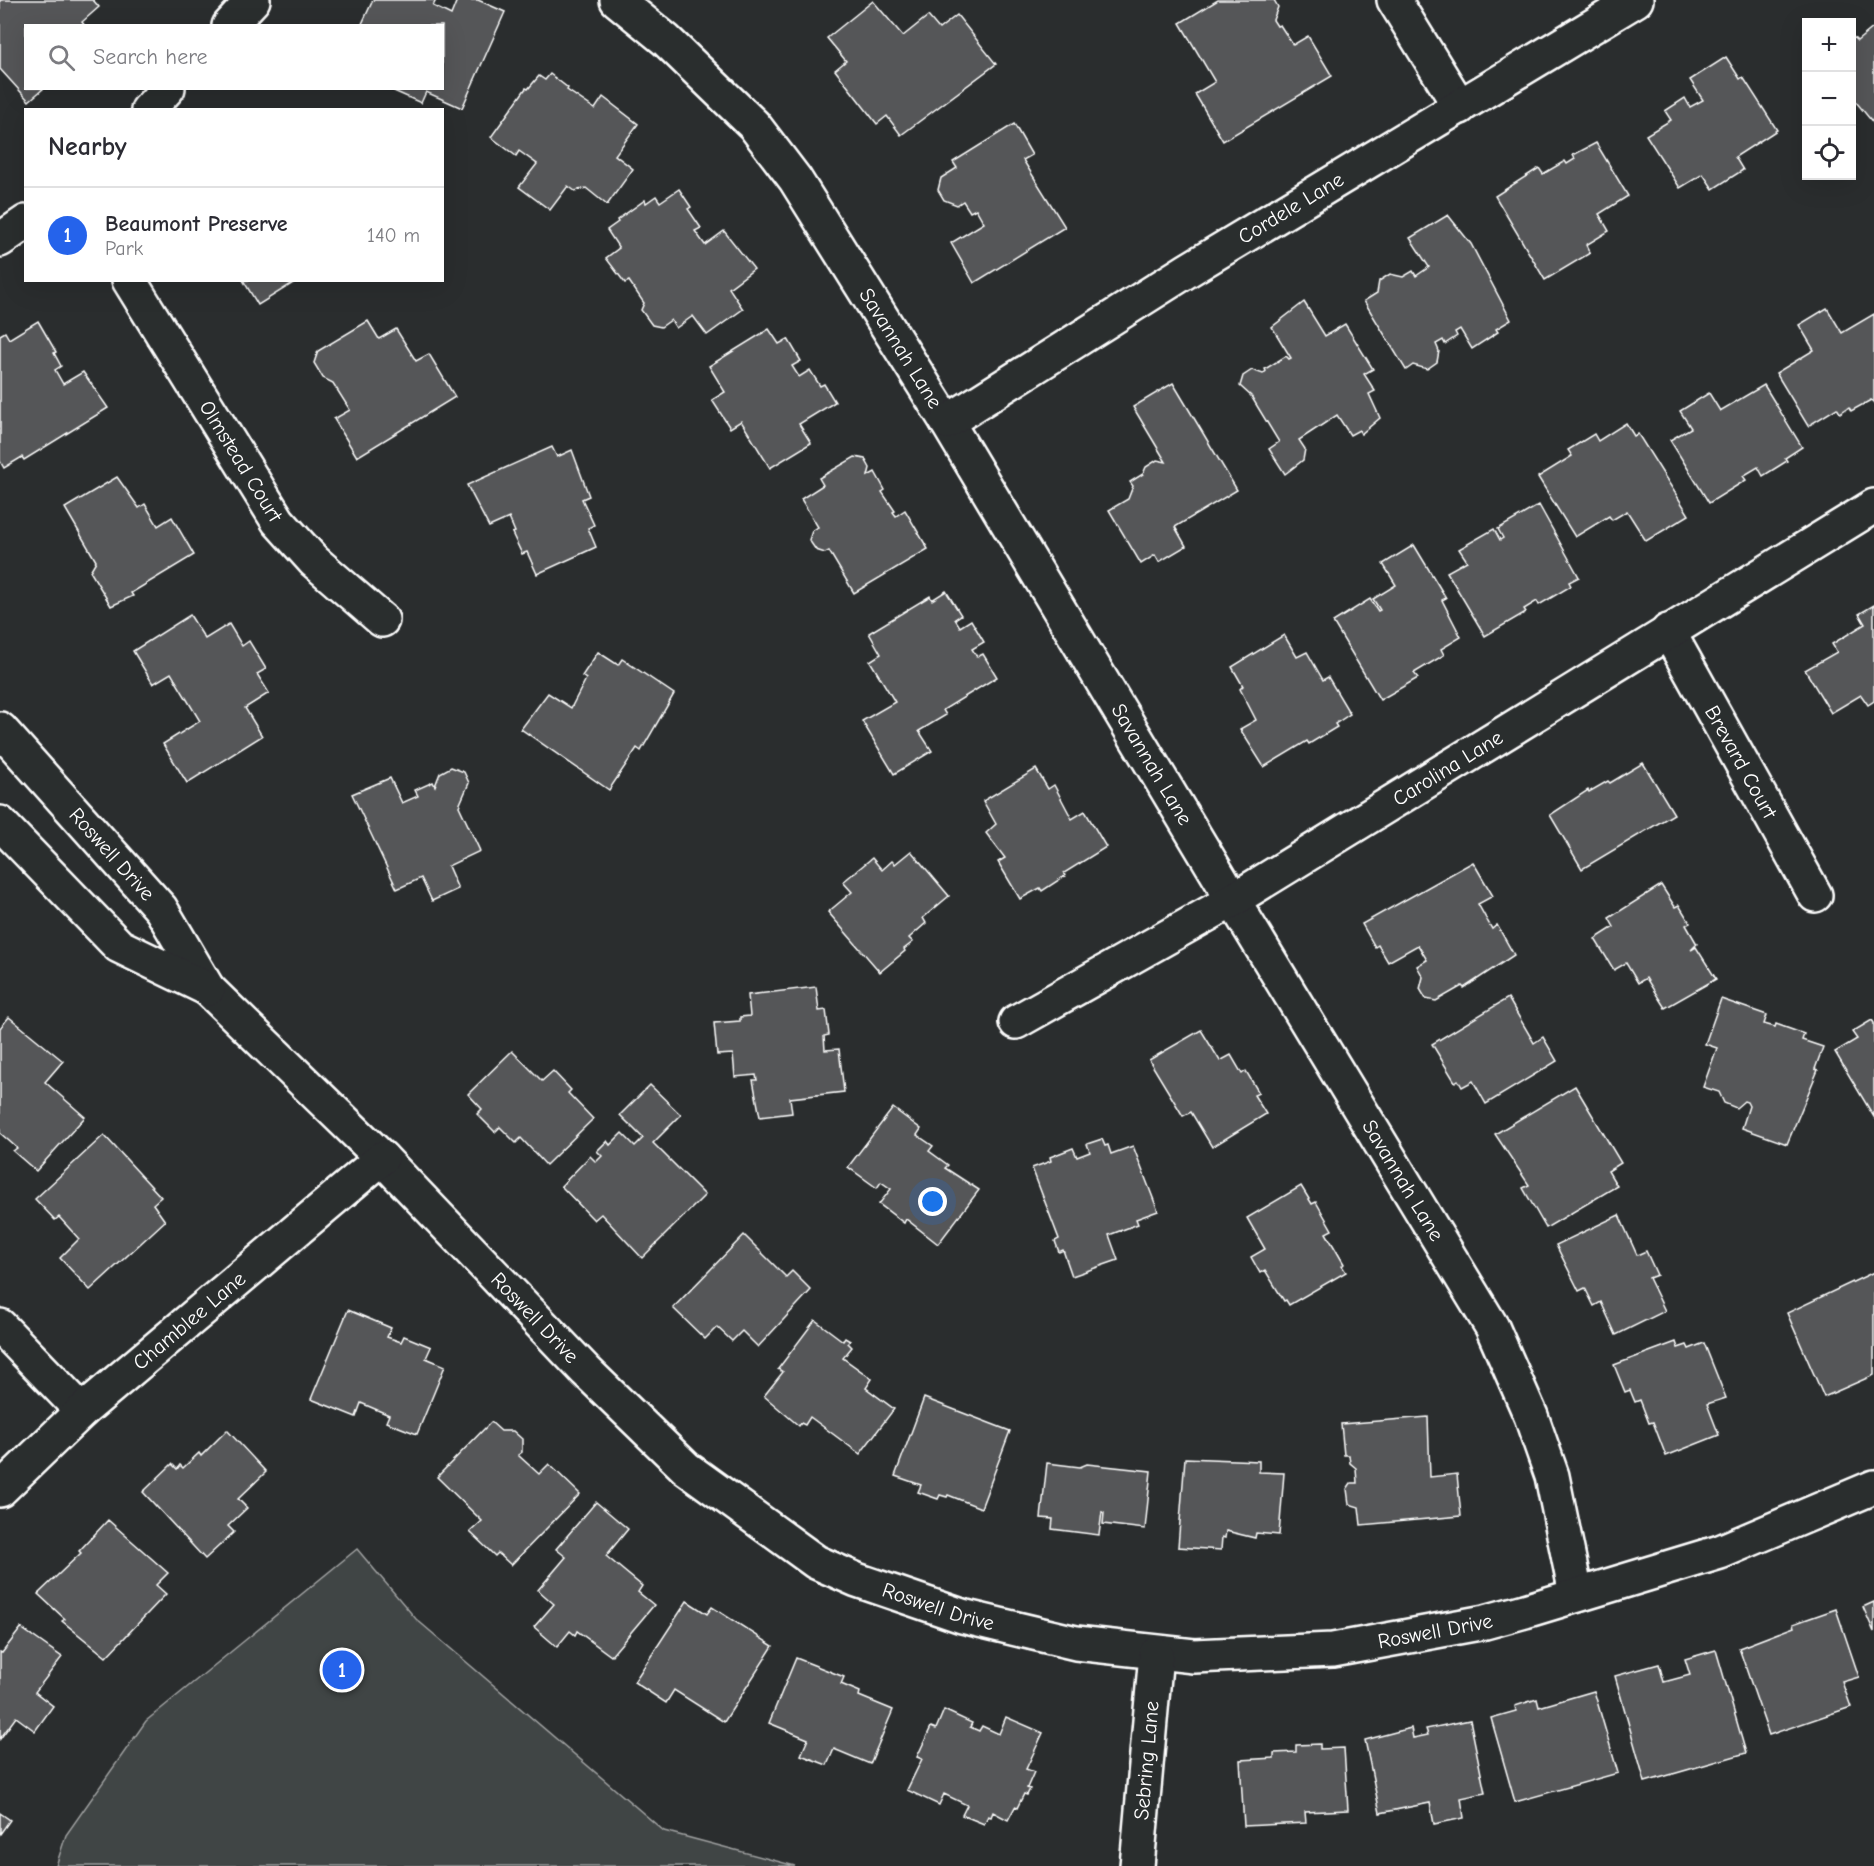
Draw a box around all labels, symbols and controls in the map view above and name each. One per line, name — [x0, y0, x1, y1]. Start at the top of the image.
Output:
map controls — [1802, 18, 1856, 180]
button: + — [1802, 18, 1856, 72]
search box — [24, 24, 444, 90]
icon: search — [45, 41, 78, 74]
text: Search here — [93, 44, 208, 70]
button: − — [1802, 72, 1856, 126]
button: locate — [1802, 126, 1856, 180]
text: Nearby — [48, 132, 127, 162]
street label: Cordele Lane — [1234, 167, 1348, 249]
text: Beaumont Preserve — [105, 211, 288, 237]
text: 1 — [64, 224, 71, 247]
text: 140 m — [367, 224, 420, 247]
text: Park — [105, 237, 143, 260]
street label: Savannah Lane — [854, 284, 947, 413]
street label: Olmstead Court — [194, 396, 288, 527]
street label: Savannah Lane — [1106, 699, 1197, 829]
street label: Brevard Court — [1700, 701, 1783, 824]
street label: Carolina Lane — [1388, 725, 1507, 811]
street label: Roswell Drive — [64, 803, 160, 906]
street label: Savannah Lane — [1357, 1116, 1449, 1245]
your location — [918, 1187, 947, 1216]
street label: Chamblee Lane — [128, 1267, 250, 1375]
street label: Roswell Drive — [486, 1267, 584, 1368]
street label: Roswell Drive — [879, 1578, 997, 1635]
street label: Roswell Drive — [1376, 1609, 1495, 1654]
pin: 1 — [322, 1648, 362, 1692]
street label: Sebring Lane — [1129, 1700, 1164, 1821]

